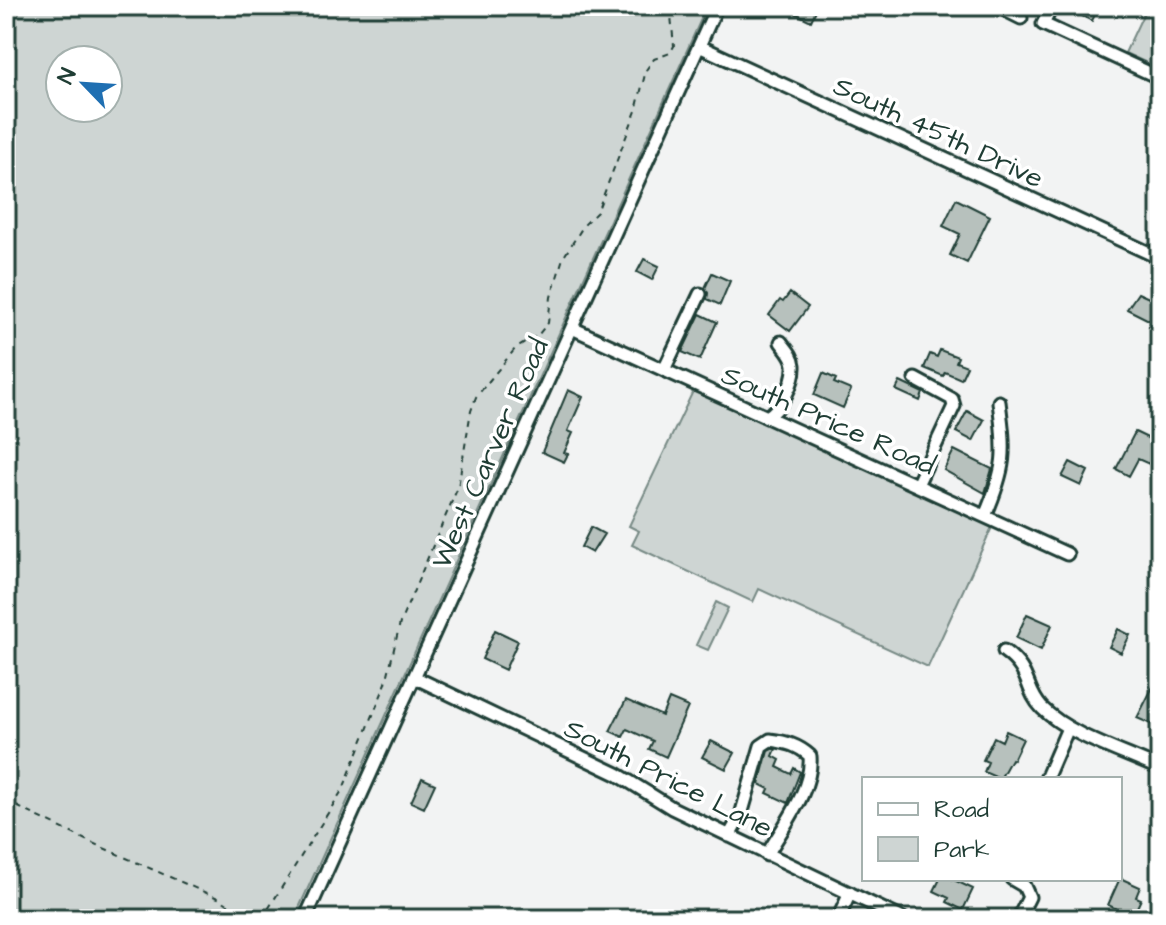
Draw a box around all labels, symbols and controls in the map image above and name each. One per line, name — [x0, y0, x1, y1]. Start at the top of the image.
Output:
north arrow — [44, 44, 124, 124]
text: N — [50, 63, 84, 89]
street label: South 45th Drive — [827, 67, 1050, 198]
street label: West Carver Road — [422, 332, 559, 575]
street label: South Price Road — [715, 356, 942, 485]
street label: South Price Lane — [558, 709, 779, 848]
legend — [862, 777, 1122, 881]
text: Road — [934, 793, 989, 827]
text: Park — [934, 833, 990, 867]

